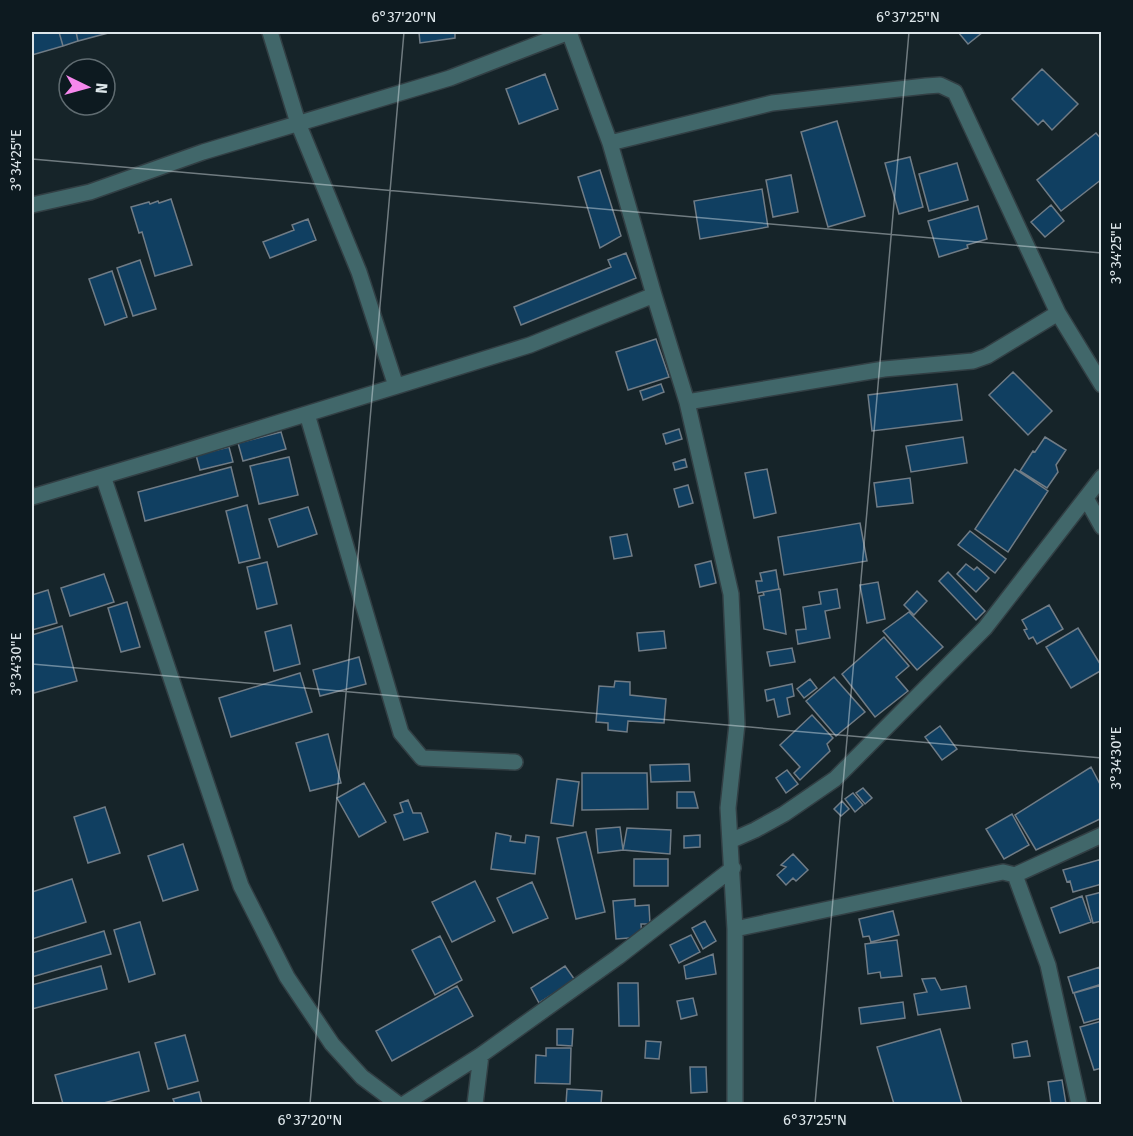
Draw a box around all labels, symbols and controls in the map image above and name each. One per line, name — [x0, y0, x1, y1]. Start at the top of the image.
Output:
text: 6°37'20"N — [371, 8, 437, 26]
text: 6°37'25"N — [876, 8, 940, 26]
north arrow — [57, 57, 117, 117]
text: N — [92, 82, 111, 94]
text: 3°34'25"E — [7, 129, 25, 191]
text: 3°34'25"E — [1107, 222, 1125, 284]
text: 3°34'30"E — [7, 633, 25, 695]
text: 3°34'30"E — [1107, 727, 1125, 789]
text: 6°37'20"N — [277, 1111, 343, 1129]
text: 6°37'25"N — [783, 1111, 847, 1129]

